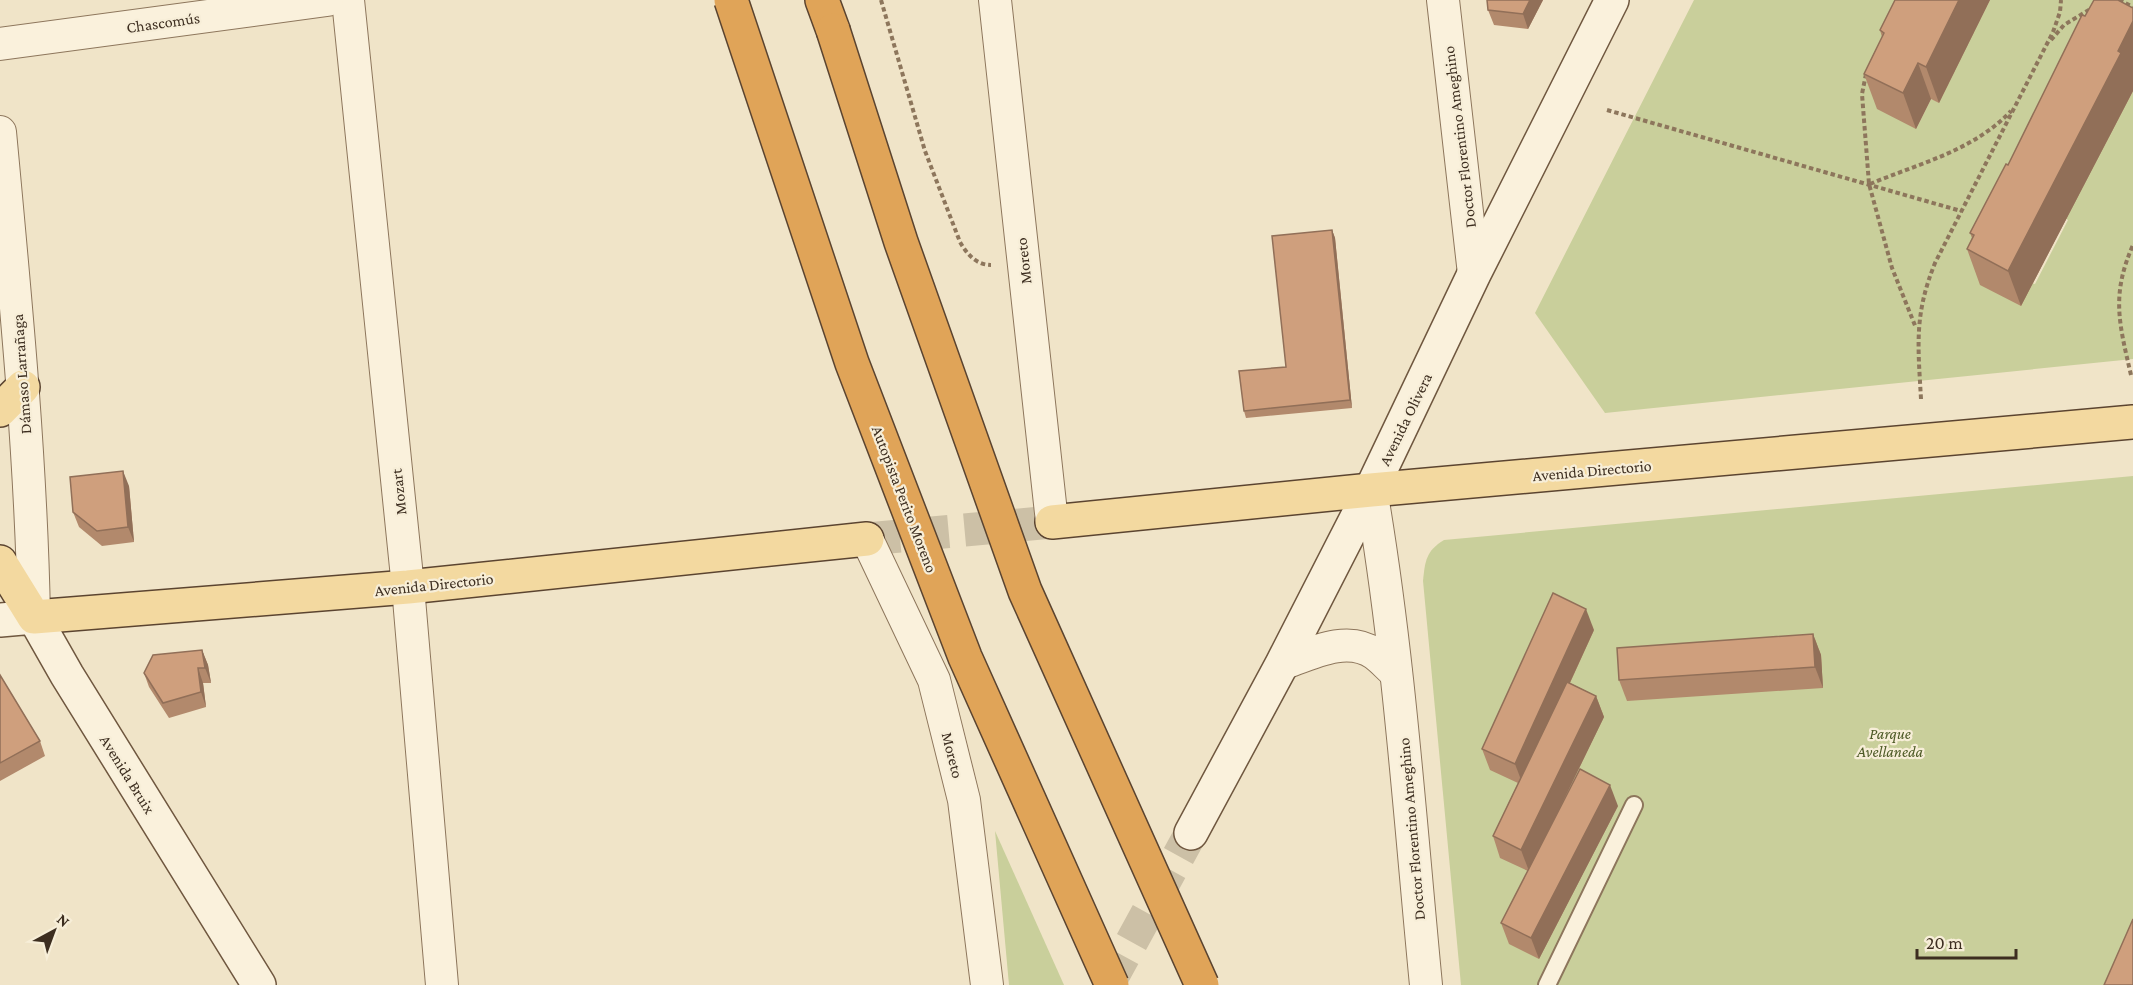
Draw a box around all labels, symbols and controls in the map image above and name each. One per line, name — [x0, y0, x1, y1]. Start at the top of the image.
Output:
street label: Chascomús — [125, 9, 201, 36]
street label: Doctor Florentino Ameghino — [1440, 45, 1480, 229]
street label: Moreto — [1013, 237, 1034, 285]
street label: Dámaso Larrañaga — [9, 313, 35, 435]
street label: Avenida Olivera — [1376, 370, 1435, 468]
street label: Autopista Perito Moreno — [868, 423, 940, 575]
street label: Avenida Directorio — [1532, 457, 1652, 484]
street label: Mozart — [388, 467, 409, 516]
street label: Avenida Directorio — [374, 570, 494, 599]
park label: Parque Avellaneda — [1856, 725, 1924, 760]
street label: Moreto — [939, 730, 966, 780]
street label: Avenida Bruix — [97, 732, 159, 817]
street label: Doctor Florentino Ameghino — [1395, 737, 1429, 921]
north arrow — [24, 901, 84, 961]
text: N — [54, 910, 73, 930]
scale bar — [1917, 922, 2016, 960]
text: 20 m — [1926, 933, 1963, 953]

